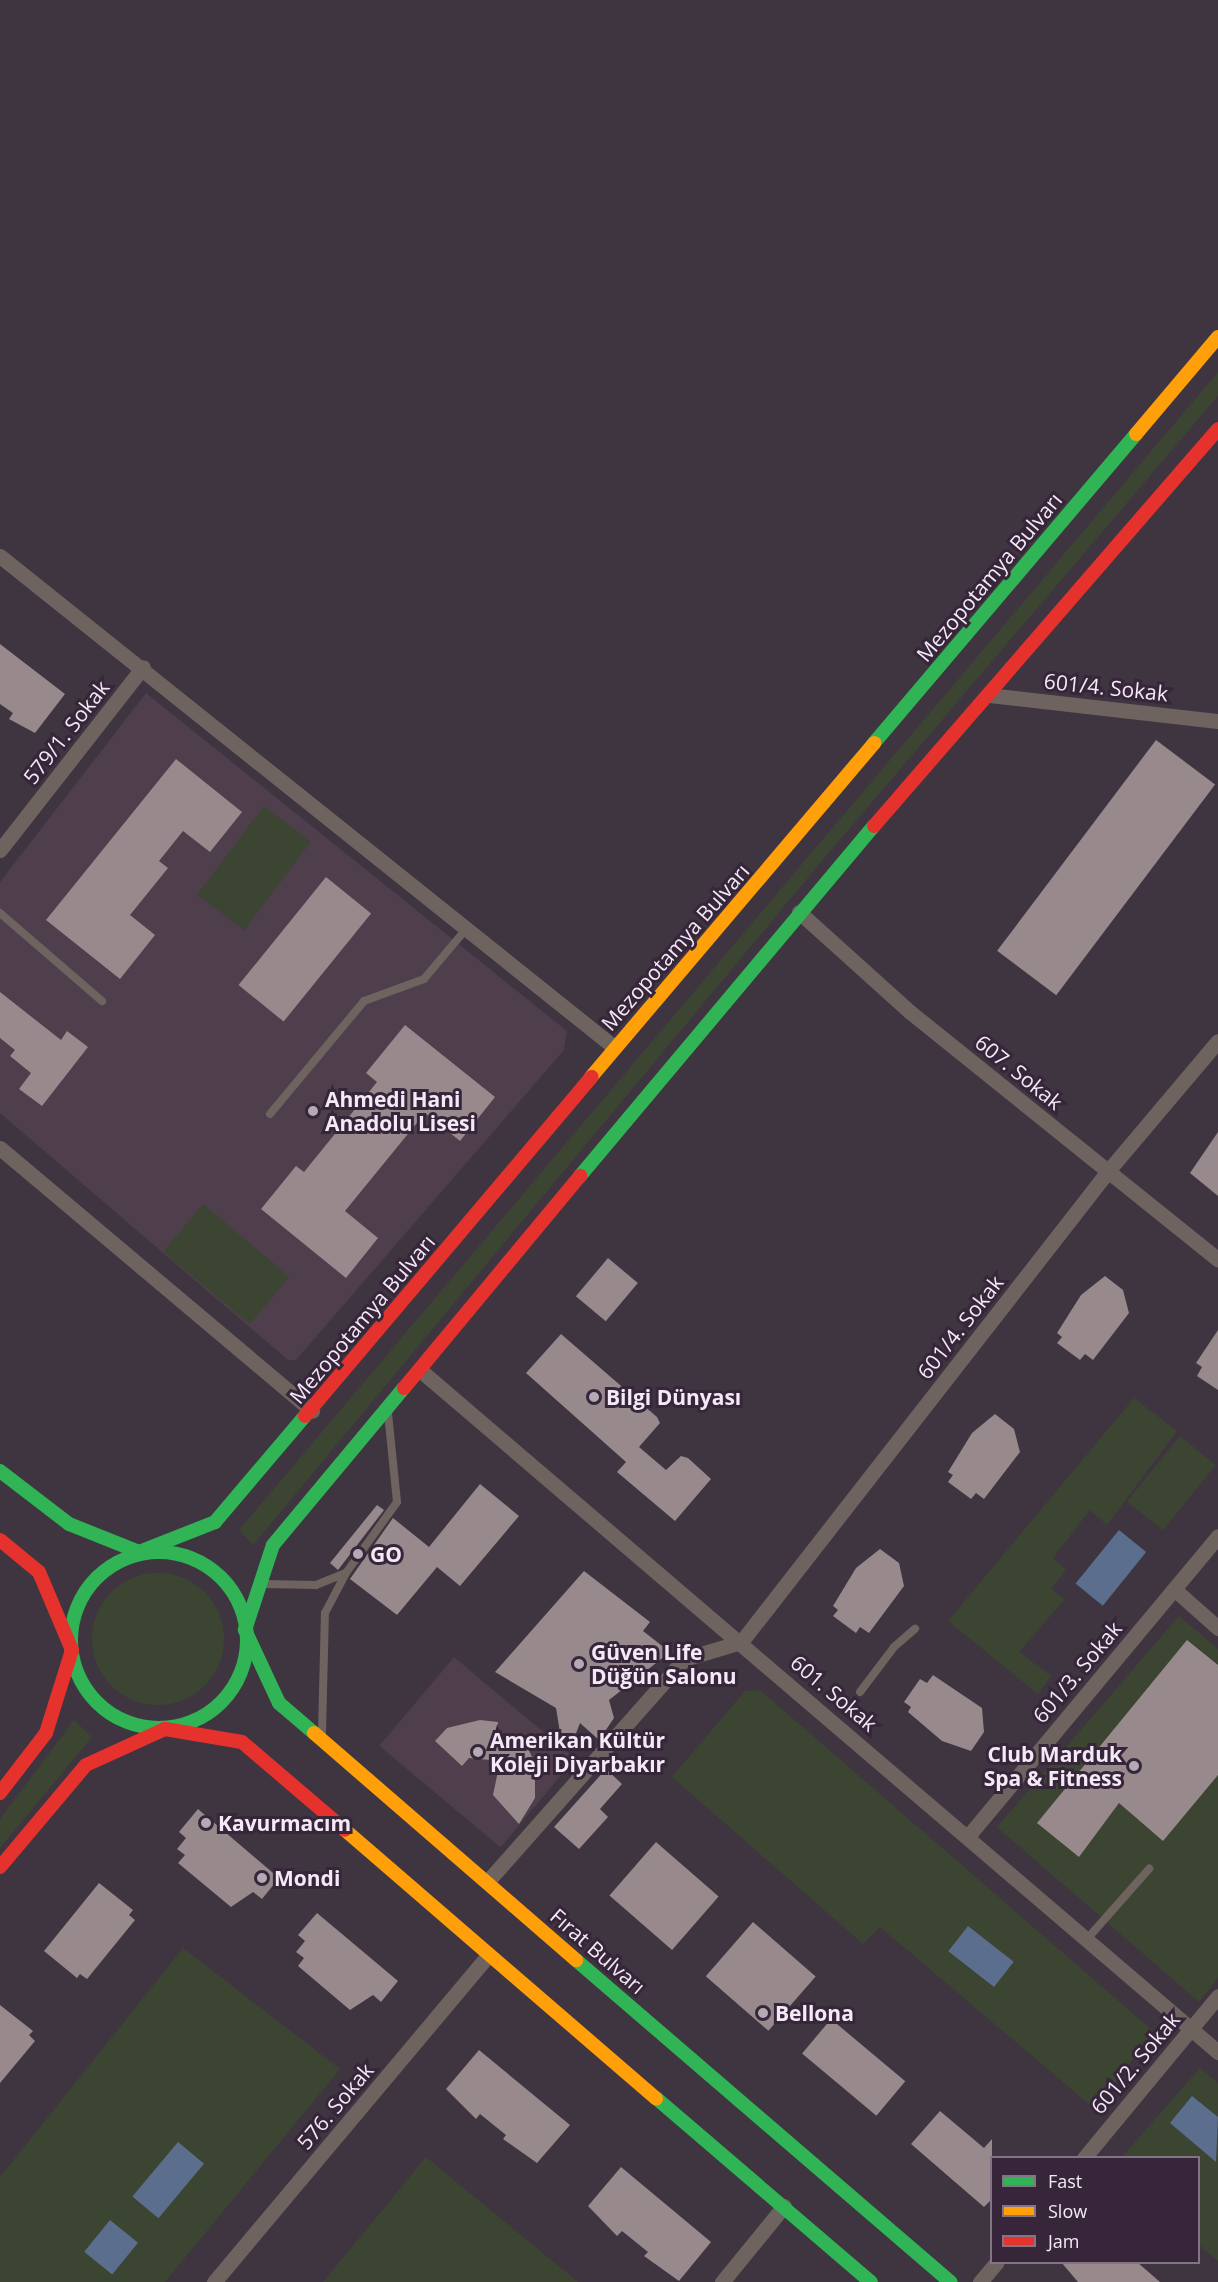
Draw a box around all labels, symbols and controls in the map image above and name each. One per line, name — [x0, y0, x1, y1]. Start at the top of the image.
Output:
street label: Mezopotamya Bulvarı — [911, 487, 1067, 667]
street label: 601/4. Sokak — [1043, 668, 1169, 706]
street label: 579/1. Sokak — [18, 675, 114, 789]
street label: Mezopotamya Bulvarı — [596, 858, 754, 1036]
street label: 607. Sokak — [970, 1029, 1068, 1115]
place label: Ahmedi Hani Anadolu Lisesi — [325, 1086, 476, 1136]
marker: Ahmedi Hani Anadolu Lisesi — [306, 1104, 320, 1118]
street label: Mezopotamya Bulvarı — [284, 1229, 440, 1409]
street label: 601/4. Sokak — [912, 1270, 1008, 1384]
place label: Bilgi Dünyası — [606, 1384, 741, 1410]
marker: Bilgi Dünyası — [587, 1390, 601, 1404]
place label: GO — [370, 1541, 402, 1567]
marker: GO — [351, 1547, 365, 1561]
street label: 601/3. Sokak — [1027, 1616, 1127, 1728]
place label: Güven Life Düğün Salonu — [591, 1639, 737, 1689]
street label: 601. Sokak — [786, 1650, 882, 1736]
marker: Güven Life Düğün Salonu — [572, 1657, 586, 1671]
place label: Amerikan Kültür Koleji Diyarbakır — [490, 1727, 665, 1777]
place label: Club Marduk Spa & Fitness — [984, 1741, 1122, 1791]
marker: Amerikan Kültür Koleji Diyarbakır — [471, 1745, 485, 1759]
marker: Club Marduk Spa & Fitness — [1127, 1759, 1141, 1773]
place label: Kavurmacım — [218, 1810, 351, 1836]
marker: Kavurmacım — [199, 1816, 213, 1830]
place label: Mondi — [274, 1865, 340, 1891]
marker: Mondi — [255, 1871, 269, 1885]
street label: Fırat Bulvarı — [546, 1903, 650, 1999]
place label: Bellona — [775, 2000, 854, 2026]
marker: Bellona — [756, 2006, 770, 2020]
street label: 601/2. Sokak — [1085, 2007, 1185, 2119]
street label: 576. Sokak — [292, 2058, 378, 2154]
legend — [990, 2156, 1200, 2264]
text: Fast — [1048, 2169, 1082, 2193]
text: Slow — [1048, 2199, 1087, 2223]
text: Jam — [1048, 2229, 1080, 2253]

